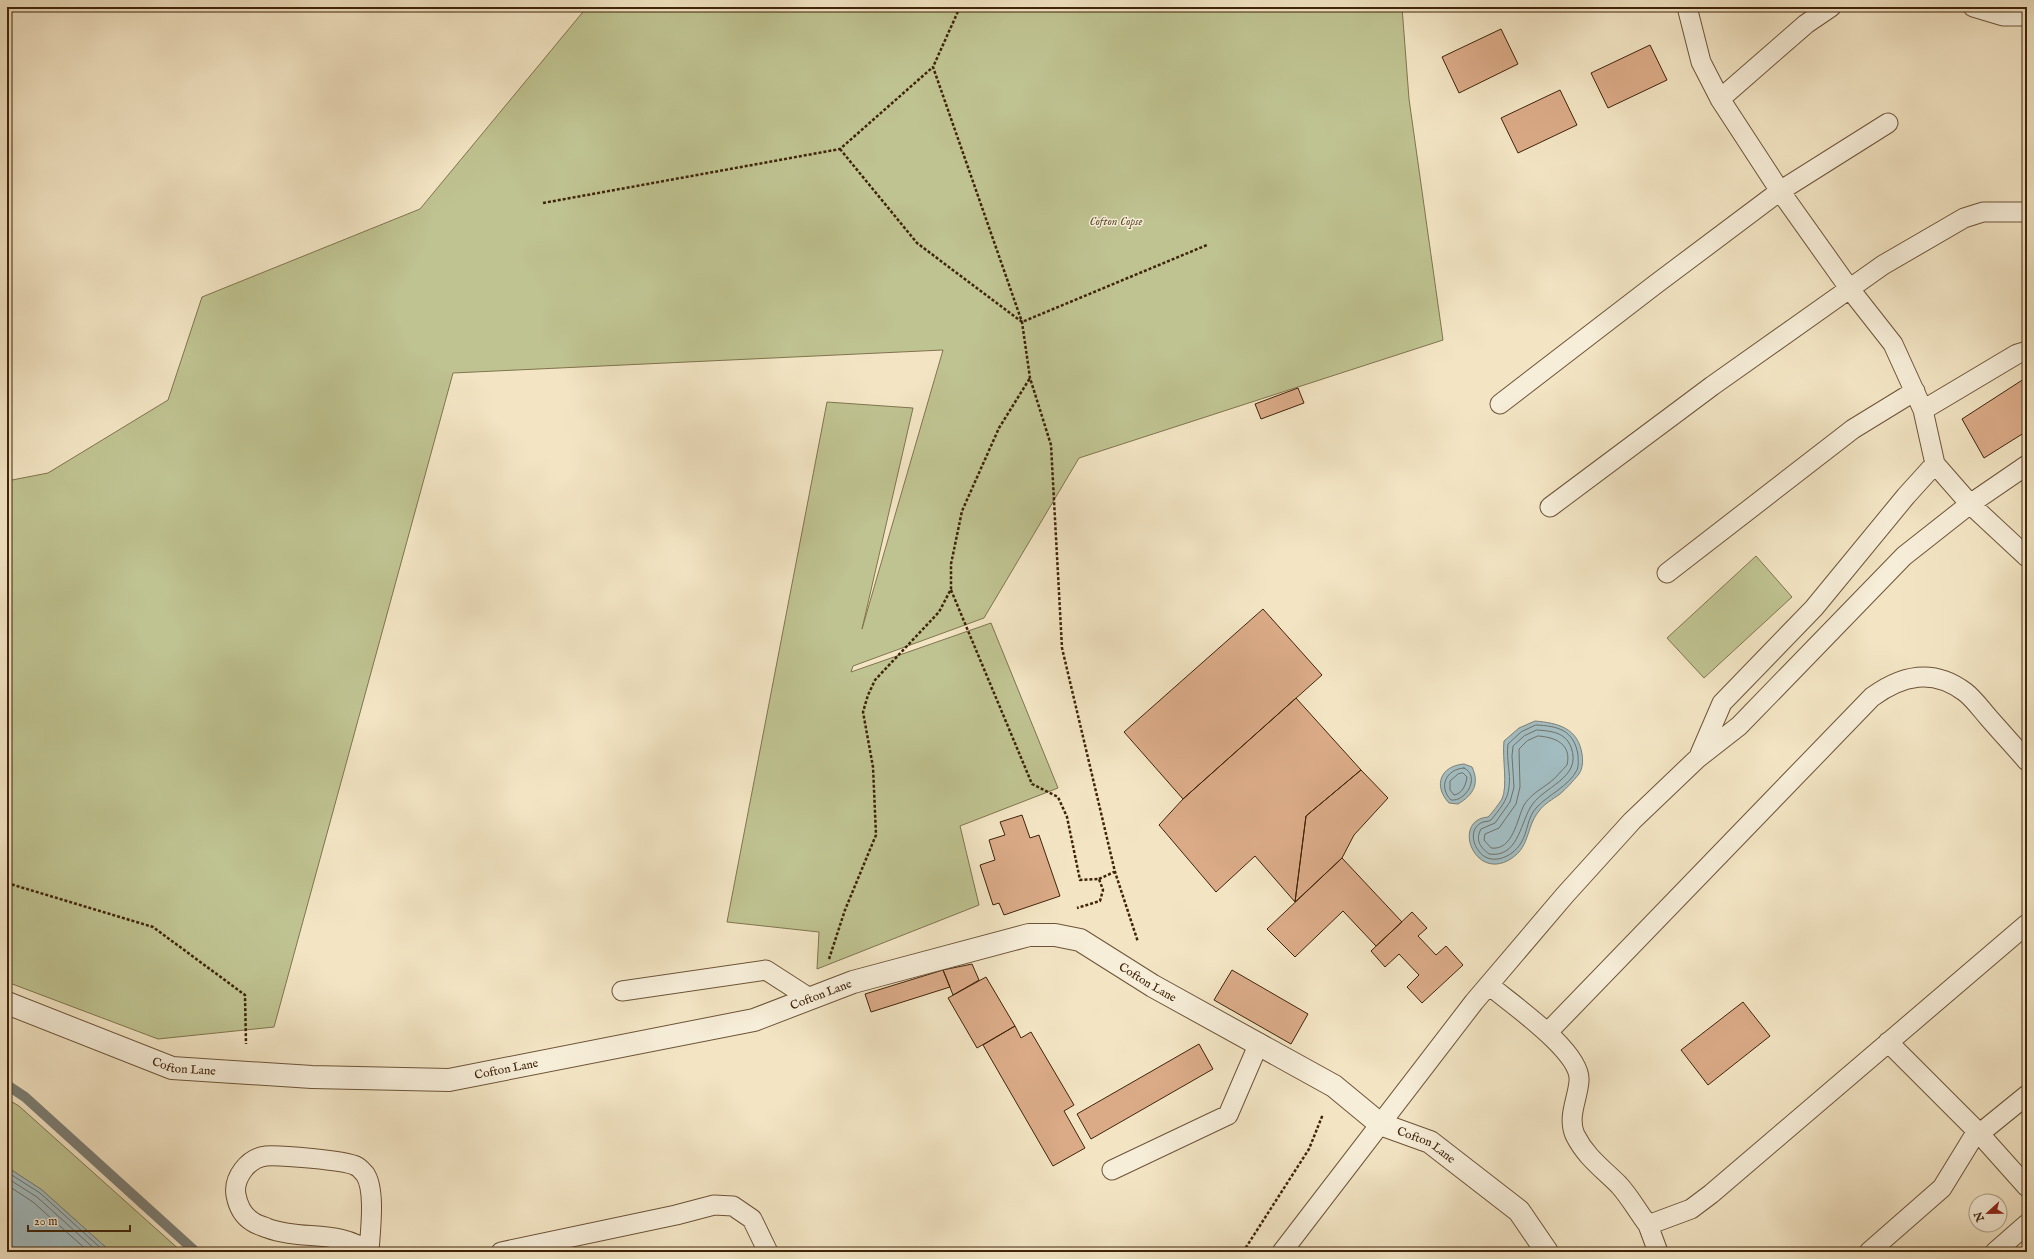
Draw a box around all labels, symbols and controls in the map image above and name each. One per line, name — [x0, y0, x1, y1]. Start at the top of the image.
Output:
park label: Cofton Copse — [1090, 214, 1142, 229]
street label: Cofton Lane — [1116, 959, 1180, 1005]
street label: Cofton Lane — [788, 976, 854, 1013]
street label: Cofton Lane — [150, 1053, 217, 1078]
street label: Cofton Lane — [473, 1055, 540, 1082]
street label: Cofton Lane — [1395, 1123, 1459, 1167]
north arrow — [1968, 1193, 2008, 1233]
scale bar — [28, 1207, 130, 1233]
text: N — [1971, 1209, 1988, 1224]
text: 20 m — [34, 1214, 57, 1229]

